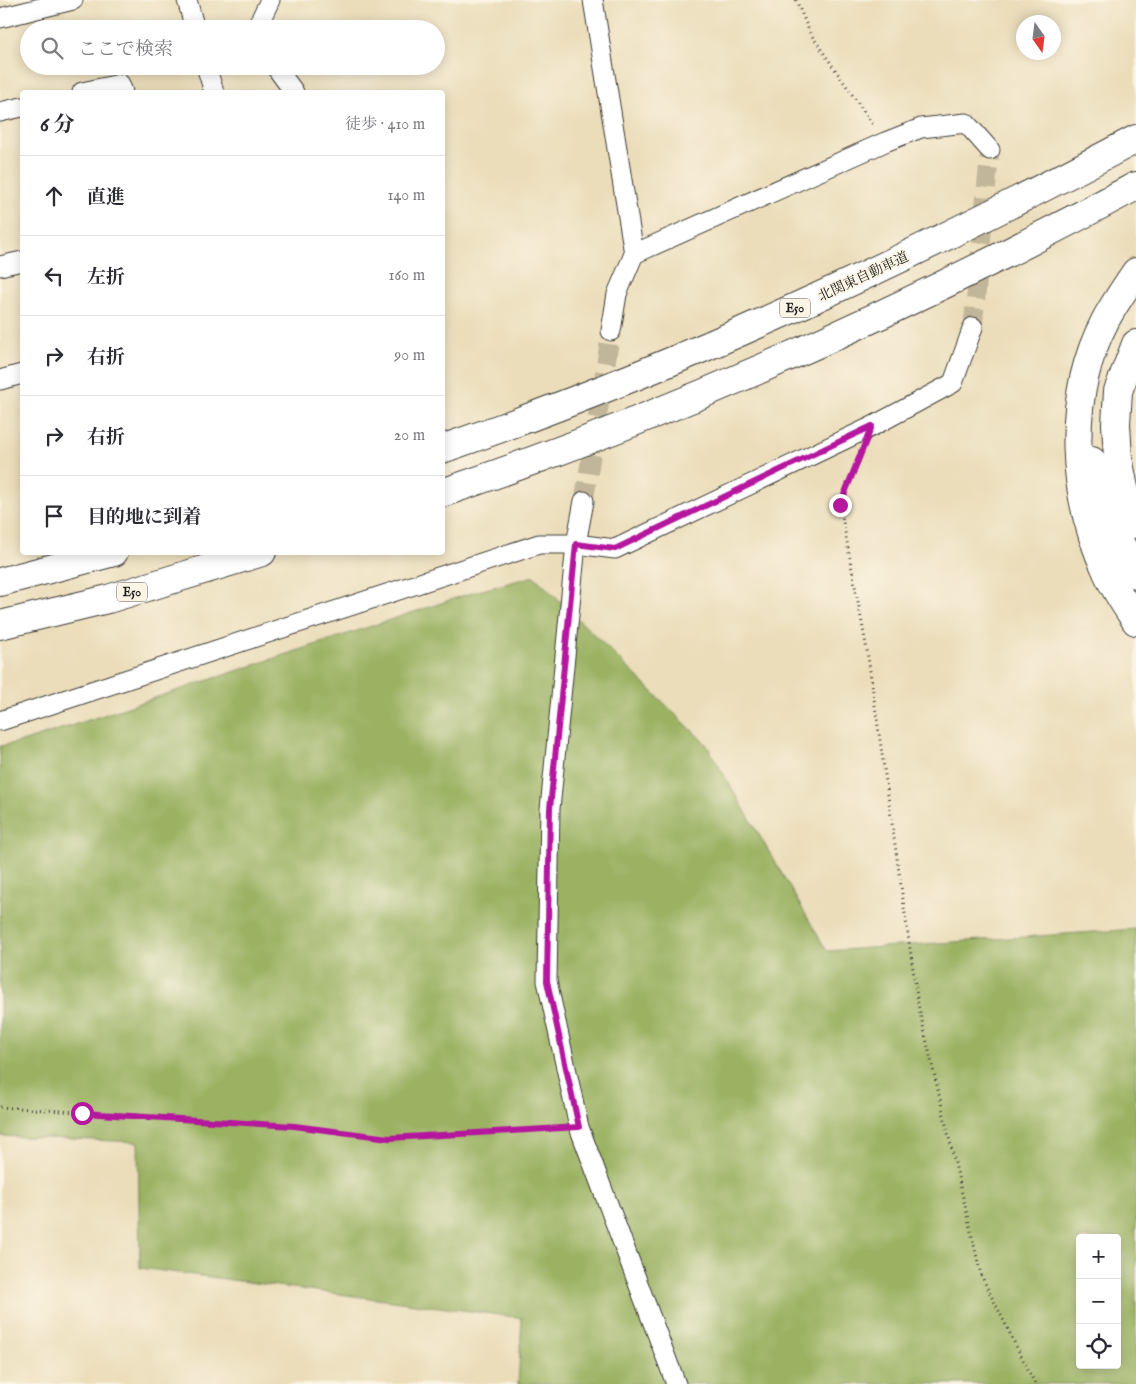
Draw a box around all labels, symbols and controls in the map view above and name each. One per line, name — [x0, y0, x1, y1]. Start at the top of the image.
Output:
north arrow — [1016, 15, 1061, 60]
search box — [20, 20, 445, 75]
icon: search — [38, 34, 66, 62]
text: ここで検索 — [78, 38, 173, 62]
text: 6 分 — [40, 112, 74, 139]
text: 徒歩 · 410 m — [345, 115, 425, 135]
icon: ahead — [40, 182, 68, 210]
text: 直進 — [87, 186, 125, 210]
text: 140 m — [387, 186, 425, 206]
street label: 北関東自動車道 — [815, 248, 912, 306]
icon: left — [40, 262, 68, 290]
text: 左折 — [87, 266, 125, 290]
text: 160 m — [389, 266, 425, 286]
road number: E50 — [780, 298, 810, 318]
icon: right — [40, 342, 68, 370]
text: 右折 — [87, 346, 125, 370]
text: 90 m — [394, 346, 425, 366]
icon: right — [40, 422, 68, 450]
text: 右折 — [87, 426, 125, 450]
text: 20 m — [394, 426, 425, 446]
route end — [829, 494, 852, 517]
icon: arrive — [40, 502, 68, 530]
text: 目的地に到着 — [87, 506, 201, 530]
road number: E50 — [117, 582, 147, 602]
route start — [71, 1102, 94, 1125]
map controls — [1076, 1234, 1121, 1369]
button: + — [1076, 1234, 1121, 1279]
button: − — [1076, 1279, 1121, 1324]
button: locate — [1076, 1324, 1121, 1369]

